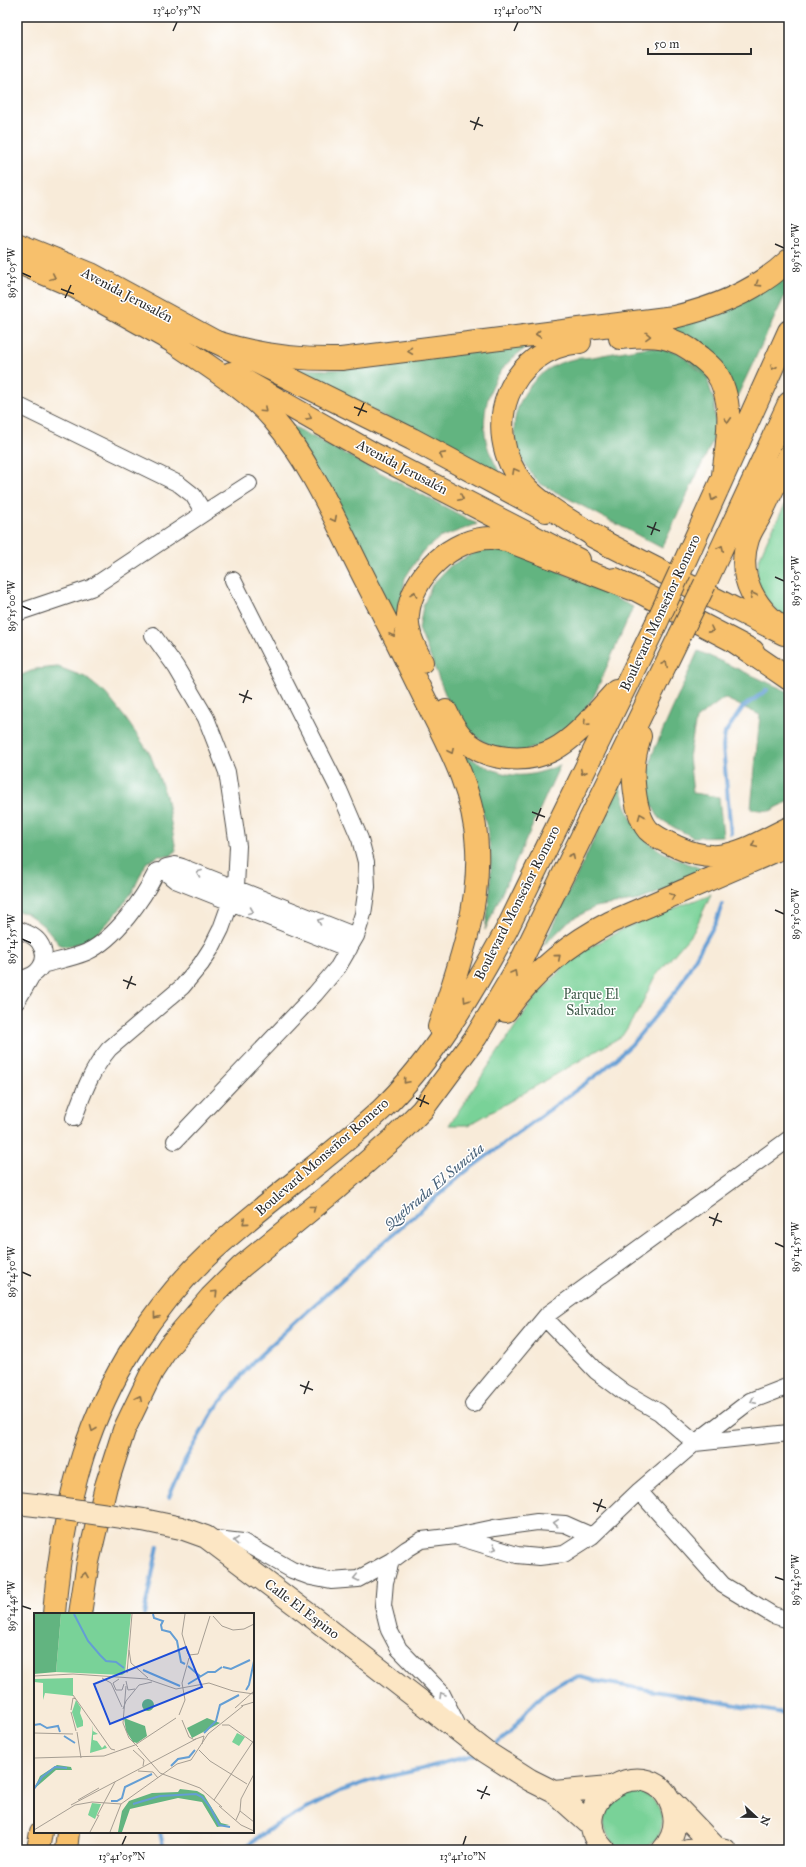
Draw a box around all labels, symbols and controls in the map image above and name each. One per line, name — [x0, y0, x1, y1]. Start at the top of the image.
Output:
text: 13°40'55"N — [153, 5, 201, 17]
text: 13°41'00"N — [494, 5, 543, 17]
scale bar — [648, 30, 751, 56]
text: 50 m — [654, 37, 679, 51]
text: 89°15'10"W — [790, 223, 802, 273]
text: 89°15'05"W — [6, 248, 18, 298]
street label: Avenida Jerusalén — [77, 263, 176, 327]
one-way arrow — [49, 272, 56, 280]
one-way arrow — [756, 279, 763, 286]
one-way arrow — [535, 329, 541, 338]
one-way arrow — [645, 332, 651, 340]
one-way arrow — [406, 346, 413, 355]
one-way arrow — [770, 362, 778, 370]
one-way arrow — [259, 405, 267, 413]
one-way arrow — [305, 413, 312, 420]
one-way arrow — [724, 417, 732, 423]
street label: Avenida Jerusalén — [352, 435, 451, 499]
one-way arrow — [439, 452, 446, 460]
one-way arrow — [512, 468, 519, 475]
one-way arrow — [457, 493, 464, 501]
one-way arrow — [710, 493, 718, 501]
one-way arrow — [329, 514, 337, 522]
street label: Boulevard Monseñor Romero — [616, 532, 704, 694]
one-way arrow — [717, 545, 725, 552]
text: 89°15'05"W — [790, 556, 802, 606]
text: 89°15'00"W — [6, 580, 18, 632]
one-way arrow — [409, 590, 418, 597]
one-way arrow — [750, 591, 758, 599]
one-way arrow — [707, 625, 714, 632]
one-way arrow — [388, 630, 396, 638]
one-way arrow — [660, 661, 668, 668]
one-way arrow — [583, 718, 591, 726]
one-way arrow — [446, 746, 454, 754]
one-way arrow — [580, 768, 588, 776]
one-way arrow — [637, 812, 645, 819]
street label: Boulevard Monseñor Romero — [471, 823, 563, 983]
one-way arrow — [750, 840, 758, 848]
one-way arrow — [567, 853, 575, 861]
one-way arrow — [196, 870, 203, 878]
text: 89°15'00"W — [790, 888, 802, 940]
one-way arrow — [669, 892, 676, 900]
one-way arrow — [248, 906, 255, 914]
text: 89°14'55"W — [6, 914, 18, 964]
one-way arrow — [316, 918, 324, 926]
one-way arrow — [554, 954, 561, 961]
one-way arrow — [510, 970, 517, 977]
park label: Parque El Salvador — [563, 986, 619, 1019]
one-way arrow — [463, 995, 470, 1002]
one-way arrow — [403, 1077, 410, 1084]
street label: Boulevard Monseñor Romero — [252, 1095, 392, 1219]
water label: Quebrada El Suncita — [380, 1139, 488, 1234]
one-way arrow — [308, 1206, 315, 1213]
one-way arrow — [243, 1218, 250, 1225]
text: 89°14'55"W — [790, 1222, 802, 1272]
text: 89°14'50"W — [6, 1246, 18, 1297]
one-way arrow — [210, 1290, 218, 1298]
one-way arrow — [153, 1311, 160, 1318]
one-way arrow — [134, 1394, 142, 1402]
one-way arrow — [750, 1396, 757, 1403]
one-way arrow — [90, 1426, 98, 1433]
one-way arrow — [553, 1519, 559, 1528]
one-way arrow — [233, 1537, 239, 1546]
one-way arrow — [490, 1543, 497, 1552]
text: 89°14'50"W — [790, 1554, 802, 1605]
one-way arrow — [81, 1572, 89, 1578]
one-way arrow — [353, 1574, 360, 1582]
street label: Calle El Espino — [261, 1575, 343, 1643]
text: 89°14'45"W — [6, 1580, 18, 1631]
inset map — [34, 1613, 254, 1833]
one-way arrow — [440, 1692, 447, 1699]
north arrow — [736, 1797, 776, 1837]
text: N — [757, 1814, 773, 1828]
text: 13°41'05"N — [98, 1851, 146, 1863]
text: 13°41'10"N — [440, 1851, 487, 1863]

